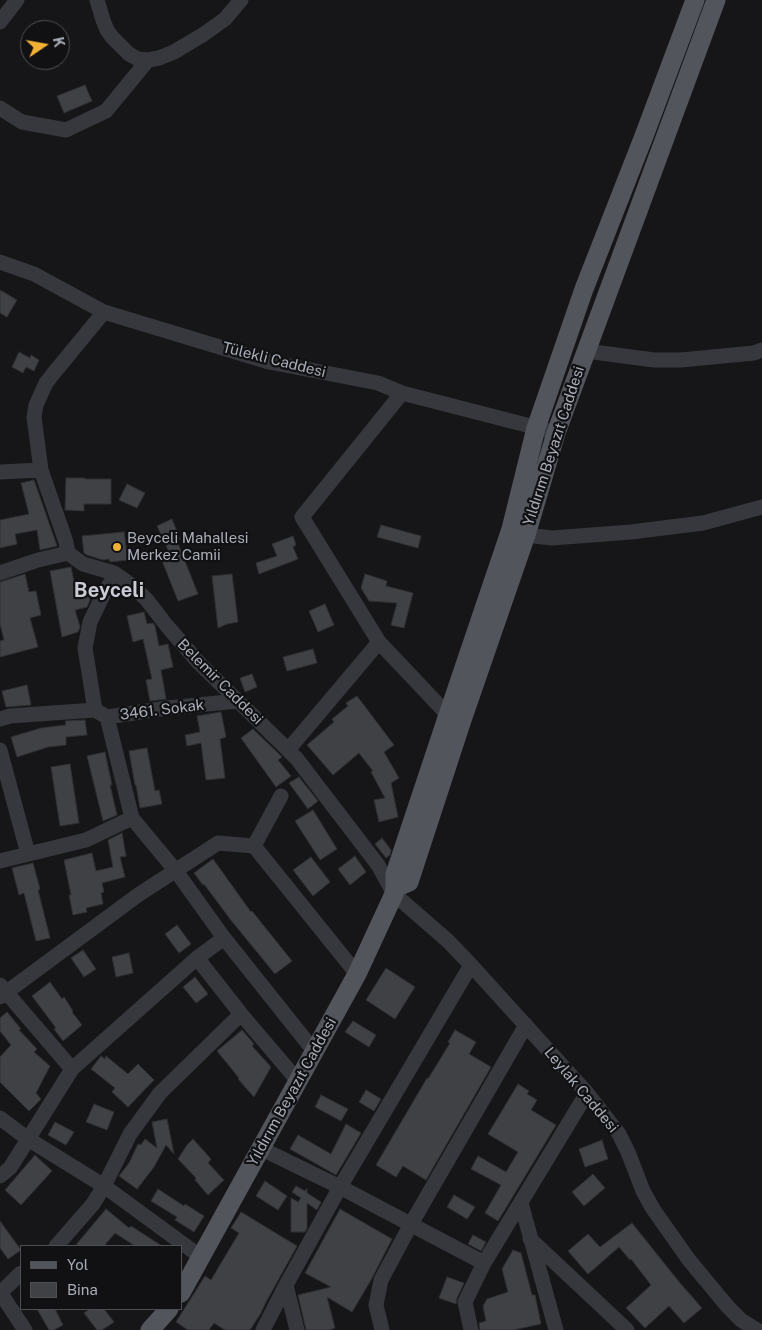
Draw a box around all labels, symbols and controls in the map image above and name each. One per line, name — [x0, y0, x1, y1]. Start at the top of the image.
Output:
north arrow — [20, 20, 70, 70]
text: K — [50, 36, 68, 49]
street label: Tülekli Caddesi — [220, 338, 328, 382]
street label: Yıldırım Beyazıt Caddesi — [520, 364, 588, 528]
place label: Beyceli Mahallesi Merkez Camii — [127, 529, 248, 564]
marker: Beyceli Mahallesi Merkez Camii — [111, 541, 123, 553]
district label: Beyceli — [74, 579, 144, 603]
street label: Belemir Caddesi — [173, 635, 267, 729]
street label: 3461. Sokak — [119, 696, 205, 724]
street label: Yıldırım Beyazıt Caddesi — [244, 1015, 340, 1169]
street label: Leylak Caddesi — [540, 1044, 622, 1136]
legend — [20, 1245, 182, 1310]
text: Yol — [67, 1256, 88, 1273]
text: Bina — [67, 1281, 98, 1298]

